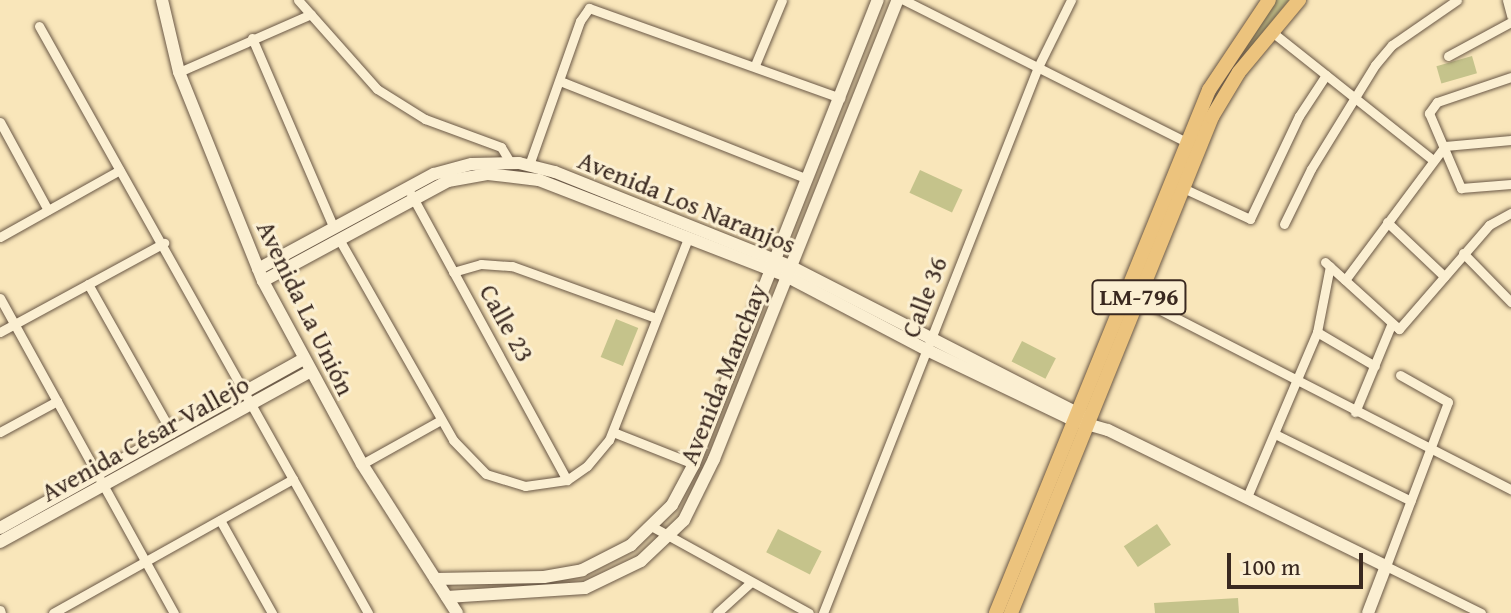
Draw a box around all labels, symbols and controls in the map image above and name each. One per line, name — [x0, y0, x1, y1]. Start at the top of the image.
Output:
street label: Avenida Los Naranjos — [574, 144, 800, 260]
street label: Avenida La Unión — [250, 216, 362, 400]
street label: Calle 36 — [894, 252, 954, 342]
road number: LM-796 — [1091, 277, 1187, 317]
street label: Calle 23 — [473, 279, 541, 367]
street label: Avenida Manchay — [673, 279, 773, 469]
street label: Avenida César Vallejo — [36, 368, 254, 508]
scale bar — [1231, 537, 1367, 587]
text: 100 m — [1241, 549, 1301, 584]

